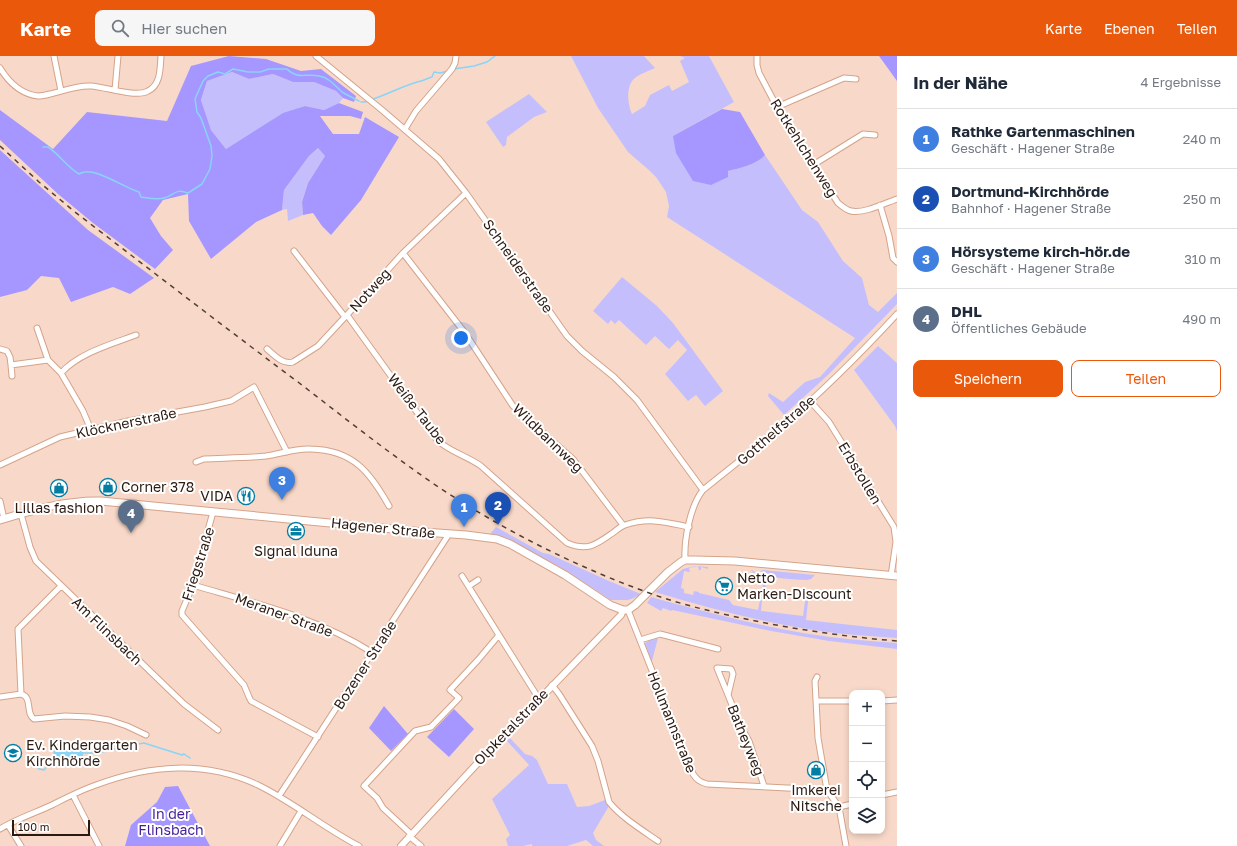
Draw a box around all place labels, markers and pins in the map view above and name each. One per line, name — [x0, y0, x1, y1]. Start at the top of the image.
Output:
pin: 3 — [269, 467, 295, 500]
shop icon: Corner 378 — [98, 477, 118, 497]
shop icon: Lillas fashion — [49, 478, 69, 498]
place label: Corner 378 — [121, 478, 194, 495]
restaurant icon: VIDA — [236, 486, 256, 506]
place label: VIDA — [200, 487, 234, 504]
pin: 2 — [485, 492, 511, 525]
pin: 1 — [451, 494, 477, 527]
place label: Lillas fashion — [14, 499, 104, 516]
pin: 4 — [118, 500, 144, 533]
office icon: Signal Iduna — [286, 521, 306, 541]
place label: Signal Iduna — [254, 542, 338, 559]
place label: Netto Marken-Discount — [737, 569, 852, 602]
supermarket icon: Netto Marken-Discount — [714, 576, 734, 596]
place label: Ev. Kindergarten Kirchhörde — [26, 736, 138, 769]
school or university icon: Ev. Kindergarten Kirchhörde — [3, 743, 23, 763]
shop icon: Imkerei Nitsche — [806, 760, 826, 780]
place label: Imkerei Nitsche — [790, 781, 842, 814]

